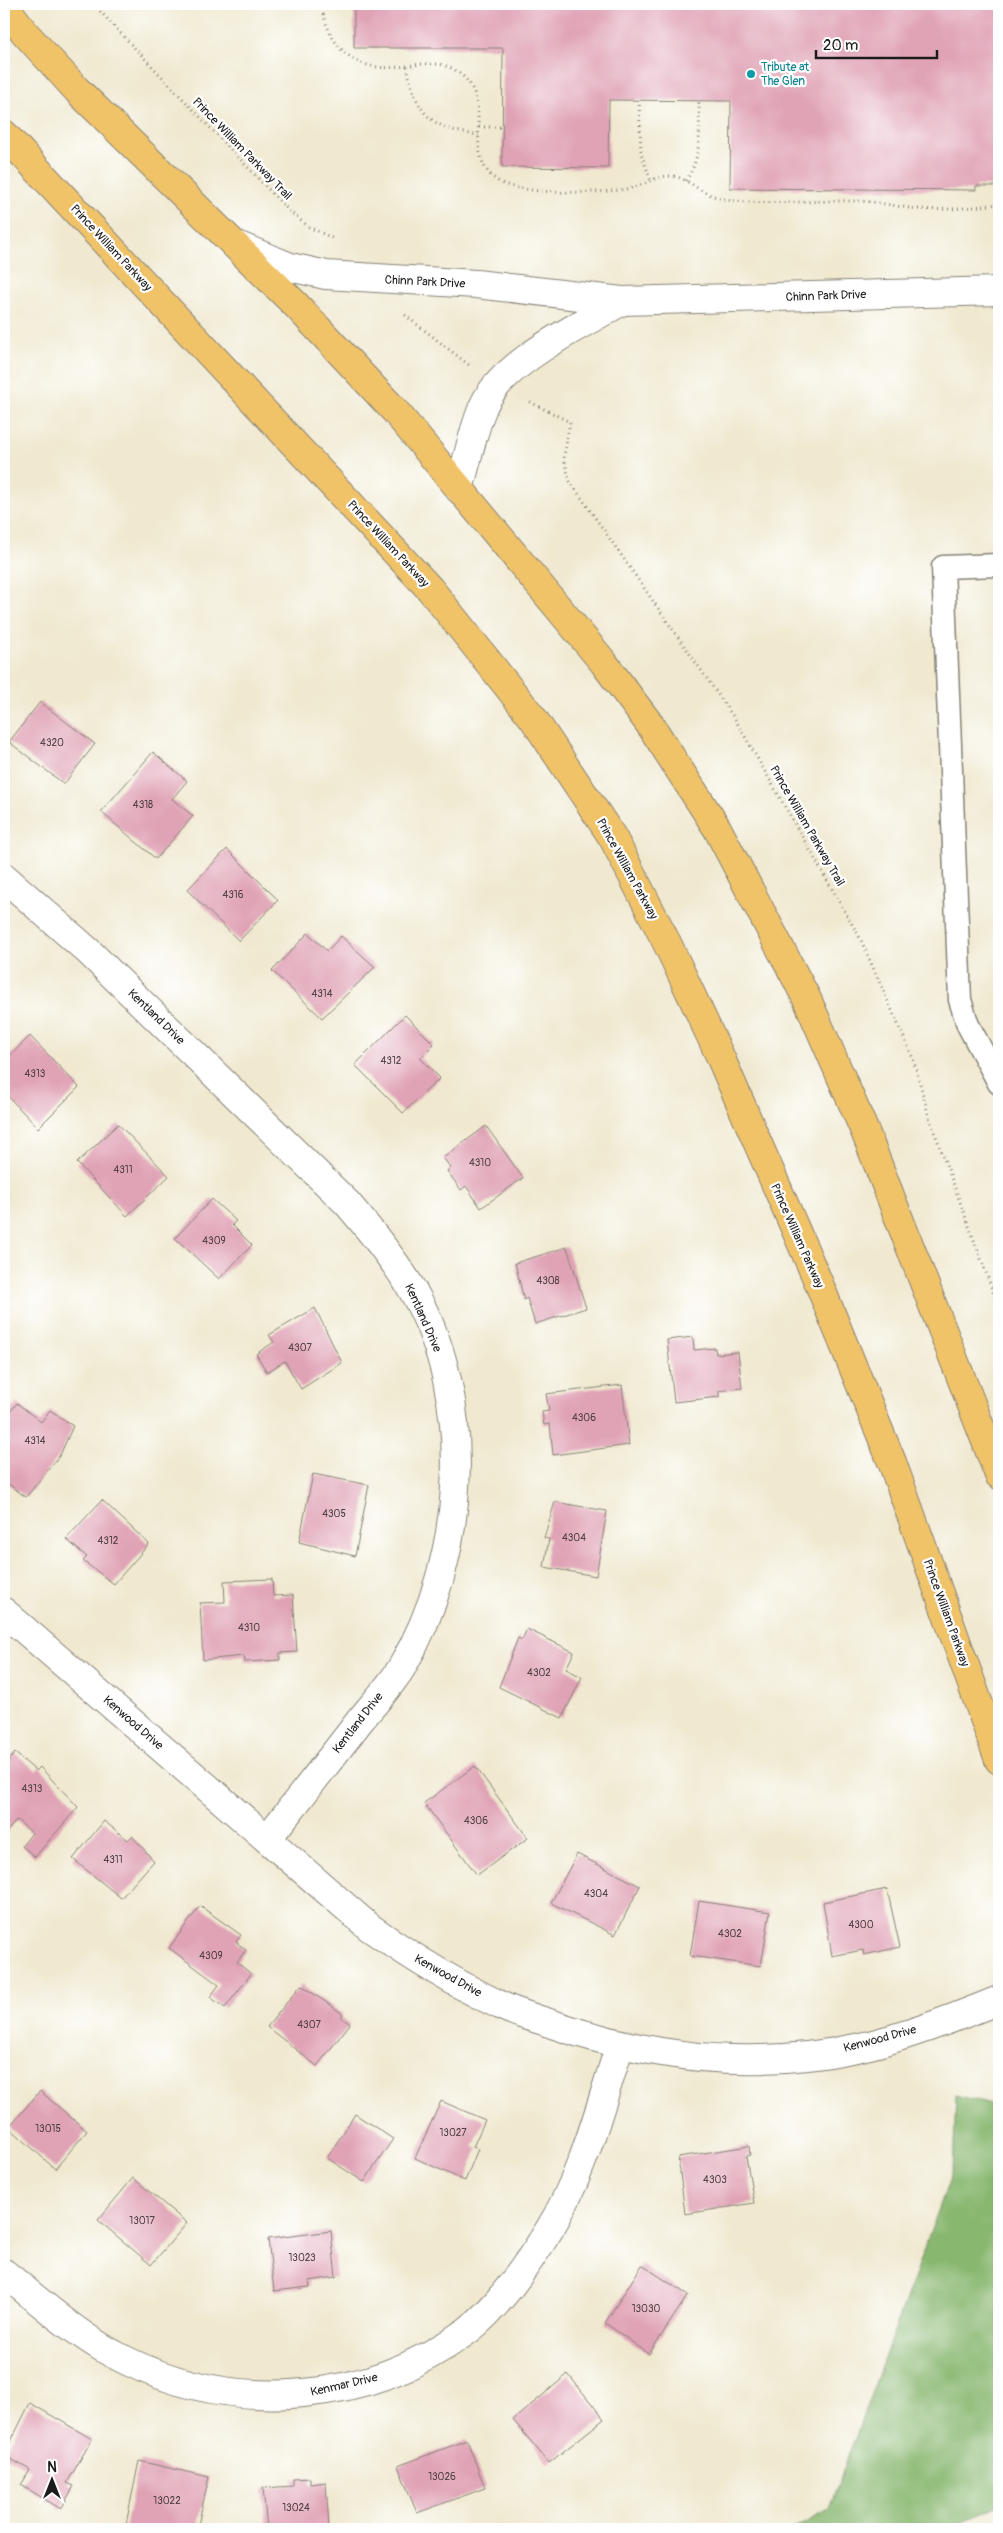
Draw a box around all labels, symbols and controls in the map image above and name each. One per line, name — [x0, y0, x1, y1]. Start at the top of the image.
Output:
scale bar — [816, 28, 937, 60]
text: 20 m — [823, 36, 858, 55]
place label: Tribute at The Glen — [761, 60, 809, 89]
marker: Tribute at The Glen — [745, 68, 757, 80]
street label: Prince William Parkway Trail — [189, 95, 295, 203]
street label: Prince William Parkway — [67, 202, 155, 294]
street label: Chinn Park Drive — [384, 272, 466, 292]
street label: Chinn Park Drive — [785, 287, 867, 305]
street label: Prince William Parkway — [344, 498, 432, 590]
house number: 4320 — [40, 737, 64, 749]
street label: Prince William Parkway Trail — [766, 763, 848, 889]
house number: 4318 — [133, 799, 153, 811]
street label: Prince William Parkway — [593, 816, 661, 922]
house number: 4316 — [222, 889, 244, 901]
street label: Kentland Drive — [124, 986, 188, 1048]
house number: 4314 — [311, 988, 333, 1000]
house number: 4312 — [381, 1055, 402, 1067]
house number: 4313 — [25, 1068, 46, 1080]
house number: 4310 — [469, 1157, 491, 1169]
house number: 4311 — [113, 1164, 133, 1176]
street label: Prince William Parkway — [767, 1181, 827, 1291]
house number: 4309 — [202, 1235, 226, 1247]
house number: 4308 — [536, 1275, 560, 1287]
street label: Kentland Drive — [401, 1281, 445, 1355]
house number: 4307 — [288, 1342, 312, 1354]
house number: 4306 — [572, 1412, 596, 1424]
house number: 4314 — [24, 1435, 46, 1447]
house number: 4305 — [322, 1508, 346, 1520]
house number: 4304 — [562, 1532, 586, 1544]
house number: 4312 — [98, 1535, 119, 1547]
street label: Prince William Parkway — [920, 1557, 972, 1669]
house number: 4310 — [238, 1622, 260, 1634]
house number: 4302 — [527, 1667, 551, 1679]
street label: Kentland Drive — [329, 1689, 387, 1757]
street label: Kenwood Drive — [100, 1693, 166, 1753]
house number: 4313 — [22, 1783, 43, 1795]
house number: 4306 — [464, 1815, 488, 1827]
house number: 4311 — [103, 1854, 123, 1866]
house number: 4304 — [584, 1888, 608, 1900]
house number: 4300 — [848, 1919, 874, 1931]
house number: 4302 — [718, 1928, 742, 1940]
house number: 4309 — [199, 1950, 223, 1962]
street label: Kenwood Drive — [412, 1951, 484, 2001]
house number: 4307 — [297, 2019, 321, 2031]
street label: Kenwood Drive — [842, 2022, 918, 2056]
house number: 13015 — [35, 2123, 61, 2135]
house number: 13027 — [439, 2127, 467, 2139]
house number: 4303 — [703, 2174, 727, 2186]
house number: 13017 — [129, 2215, 155, 2227]
house number: 13023 — [288, 2252, 316, 2264]
house number: 13030 — [632, 2303, 661, 2315]
street label: Kenmar Drive — [309, 2370, 379, 2400]
north arrow — [28, 2456, 78, 2506]
text: N — [47, 2459, 57, 2476]
house number: 13026 — [428, 2471, 456, 2483]
house number: 13022 — [153, 2495, 181, 2507]
house number: 13024 — [282, 2502, 310, 2514]

